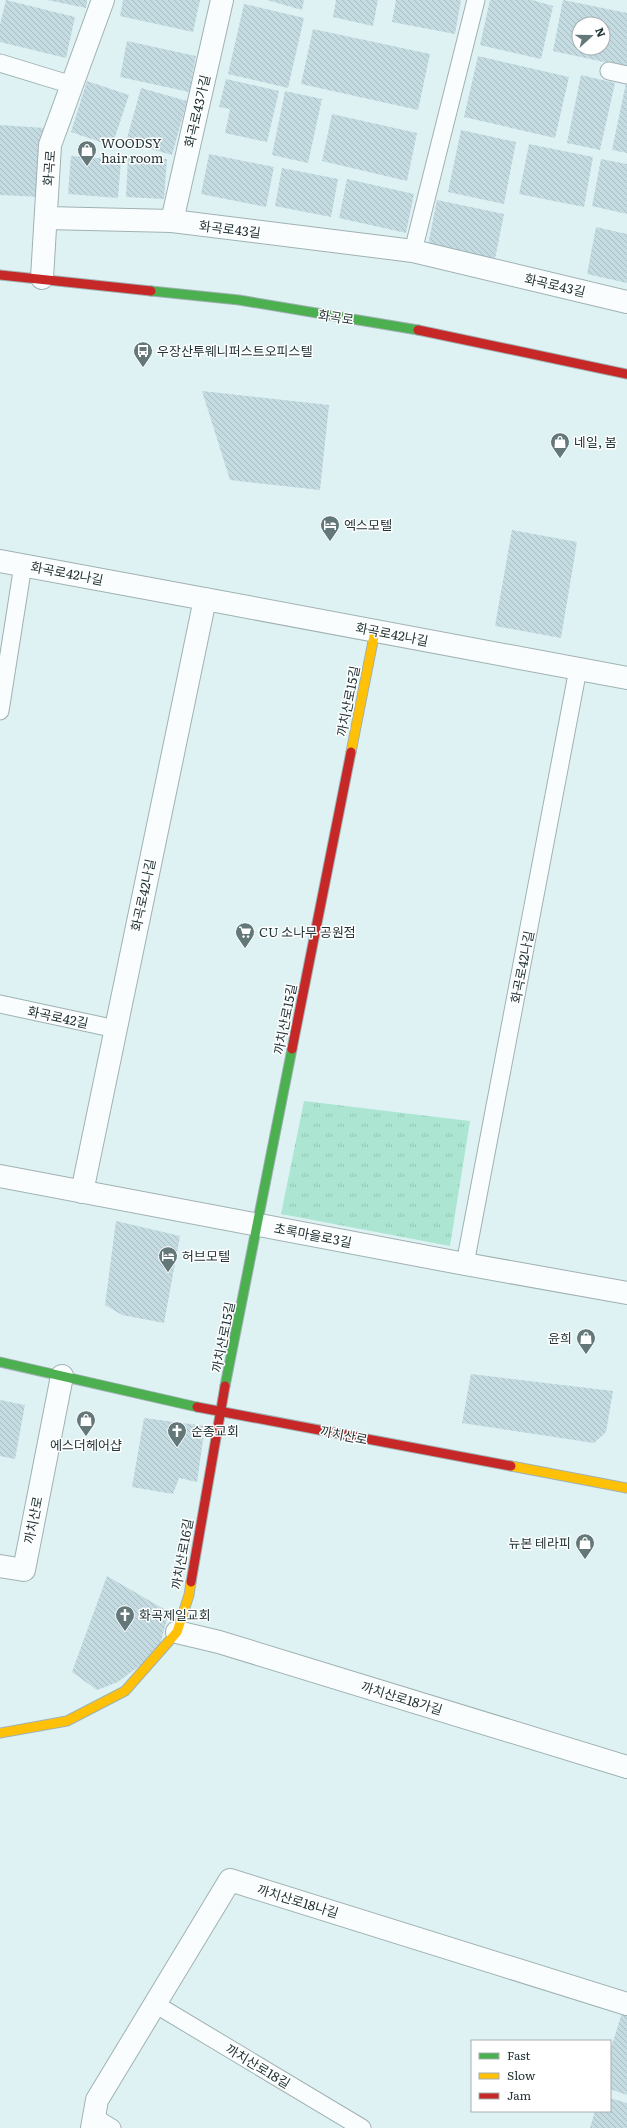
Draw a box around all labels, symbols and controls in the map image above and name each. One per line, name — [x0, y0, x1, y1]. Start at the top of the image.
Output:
north arrow — [571, 16, 611, 56]
text: N — [592, 25, 610, 39]
street label: 화곡로43가길 — [179, 73, 214, 149]
place label: WOODSY hair room — [101, 133, 164, 167]
shop icon: WOODSY hair room — [76, 139, 98, 167]
street label: 화곡로 — [38, 149, 59, 187]
street label: 화곡로43길 — [198, 215, 262, 242]
street label: 화곡로43길 — [523, 268, 587, 301]
street label: 화곡로 — [317, 304, 355, 329]
bus stop icon: 우장산투웨니퍼스트오피스텔 — [132, 340, 154, 368]
place label: 우장산투웨니퍼스트오피스텔 — [157, 341, 313, 360]
shop icon: 네일, 봄 — [549, 431, 571, 459]
place label: 네일, 봄 — [574, 432, 617, 451]
hotel icon: 엑스모텔 — [319, 514, 341, 542]
place label: 엑스모텔 — [344, 515, 392, 534]
street label: 화곡로42나길 — [29, 556, 105, 589]
street label: 화곡로42나길 — [354, 617, 430, 650]
street label: 까치산로15길 — [331, 664, 364, 738]
street label: 화곡로42나길 — [126, 857, 159, 933]
supermarket icon: CU 소나무 공원점 — [234, 921, 256, 949]
place label: CU 소나무 공원점 — [259, 922, 356, 941]
street label: 화곡로42나길 — [505, 929, 538, 1005]
street label: 까치산로15길 — [268, 982, 301, 1056]
street label: 화곡로42길 — [26, 1001, 90, 1032]
street label: 초록마을로3길 — [273, 1218, 354, 1251]
hotel icon: 허브모텔 — [157, 1245, 179, 1273]
place label: 허브모텔 — [182, 1246, 230, 1265]
street label: 까치산로15길 — [206, 1300, 239, 1374]
shop icon: 윤희 — [575, 1327, 597, 1355]
place label: 윤희 — [548, 1328, 572, 1347]
shop icon: 에스더헤어샵 — [75, 1409, 97, 1437]
church icon: 순종교회 — [166, 1420, 188, 1448]
place label: 순종교회 — [191, 1421, 239, 1440]
street label: 까치산로 — [319, 1421, 369, 1448]
place label: 에스더헤어샵 — [50, 1435, 122, 1454]
street label: 까치산로 — [19, 1495, 46, 1545]
street label: 까치산로16길 — [166, 1517, 197, 1591]
shop icon: 뉴본 테라피 — [574, 1532, 596, 1560]
place label: 뉴본 테라피 — [509, 1533, 571, 1552]
church icon: 화곡제일교회 — [114, 1604, 136, 1632]
place label: 화곡제일교회 — [139, 1605, 211, 1624]
street label: 까치산로18가길 — [359, 1676, 445, 1719]
street label: 까치산로18나길 — [255, 1879, 341, 1922]
street label: 까치산로18길 — [222, 2039, 294, 2092]
legend — [471, 2040, 611, 2112]
text: Fast — [507, 2046, 531, 2064]
text: Slow — [507, 2066, 536, 2084]
text: Jam — [507, 2086, 532, 2104]

